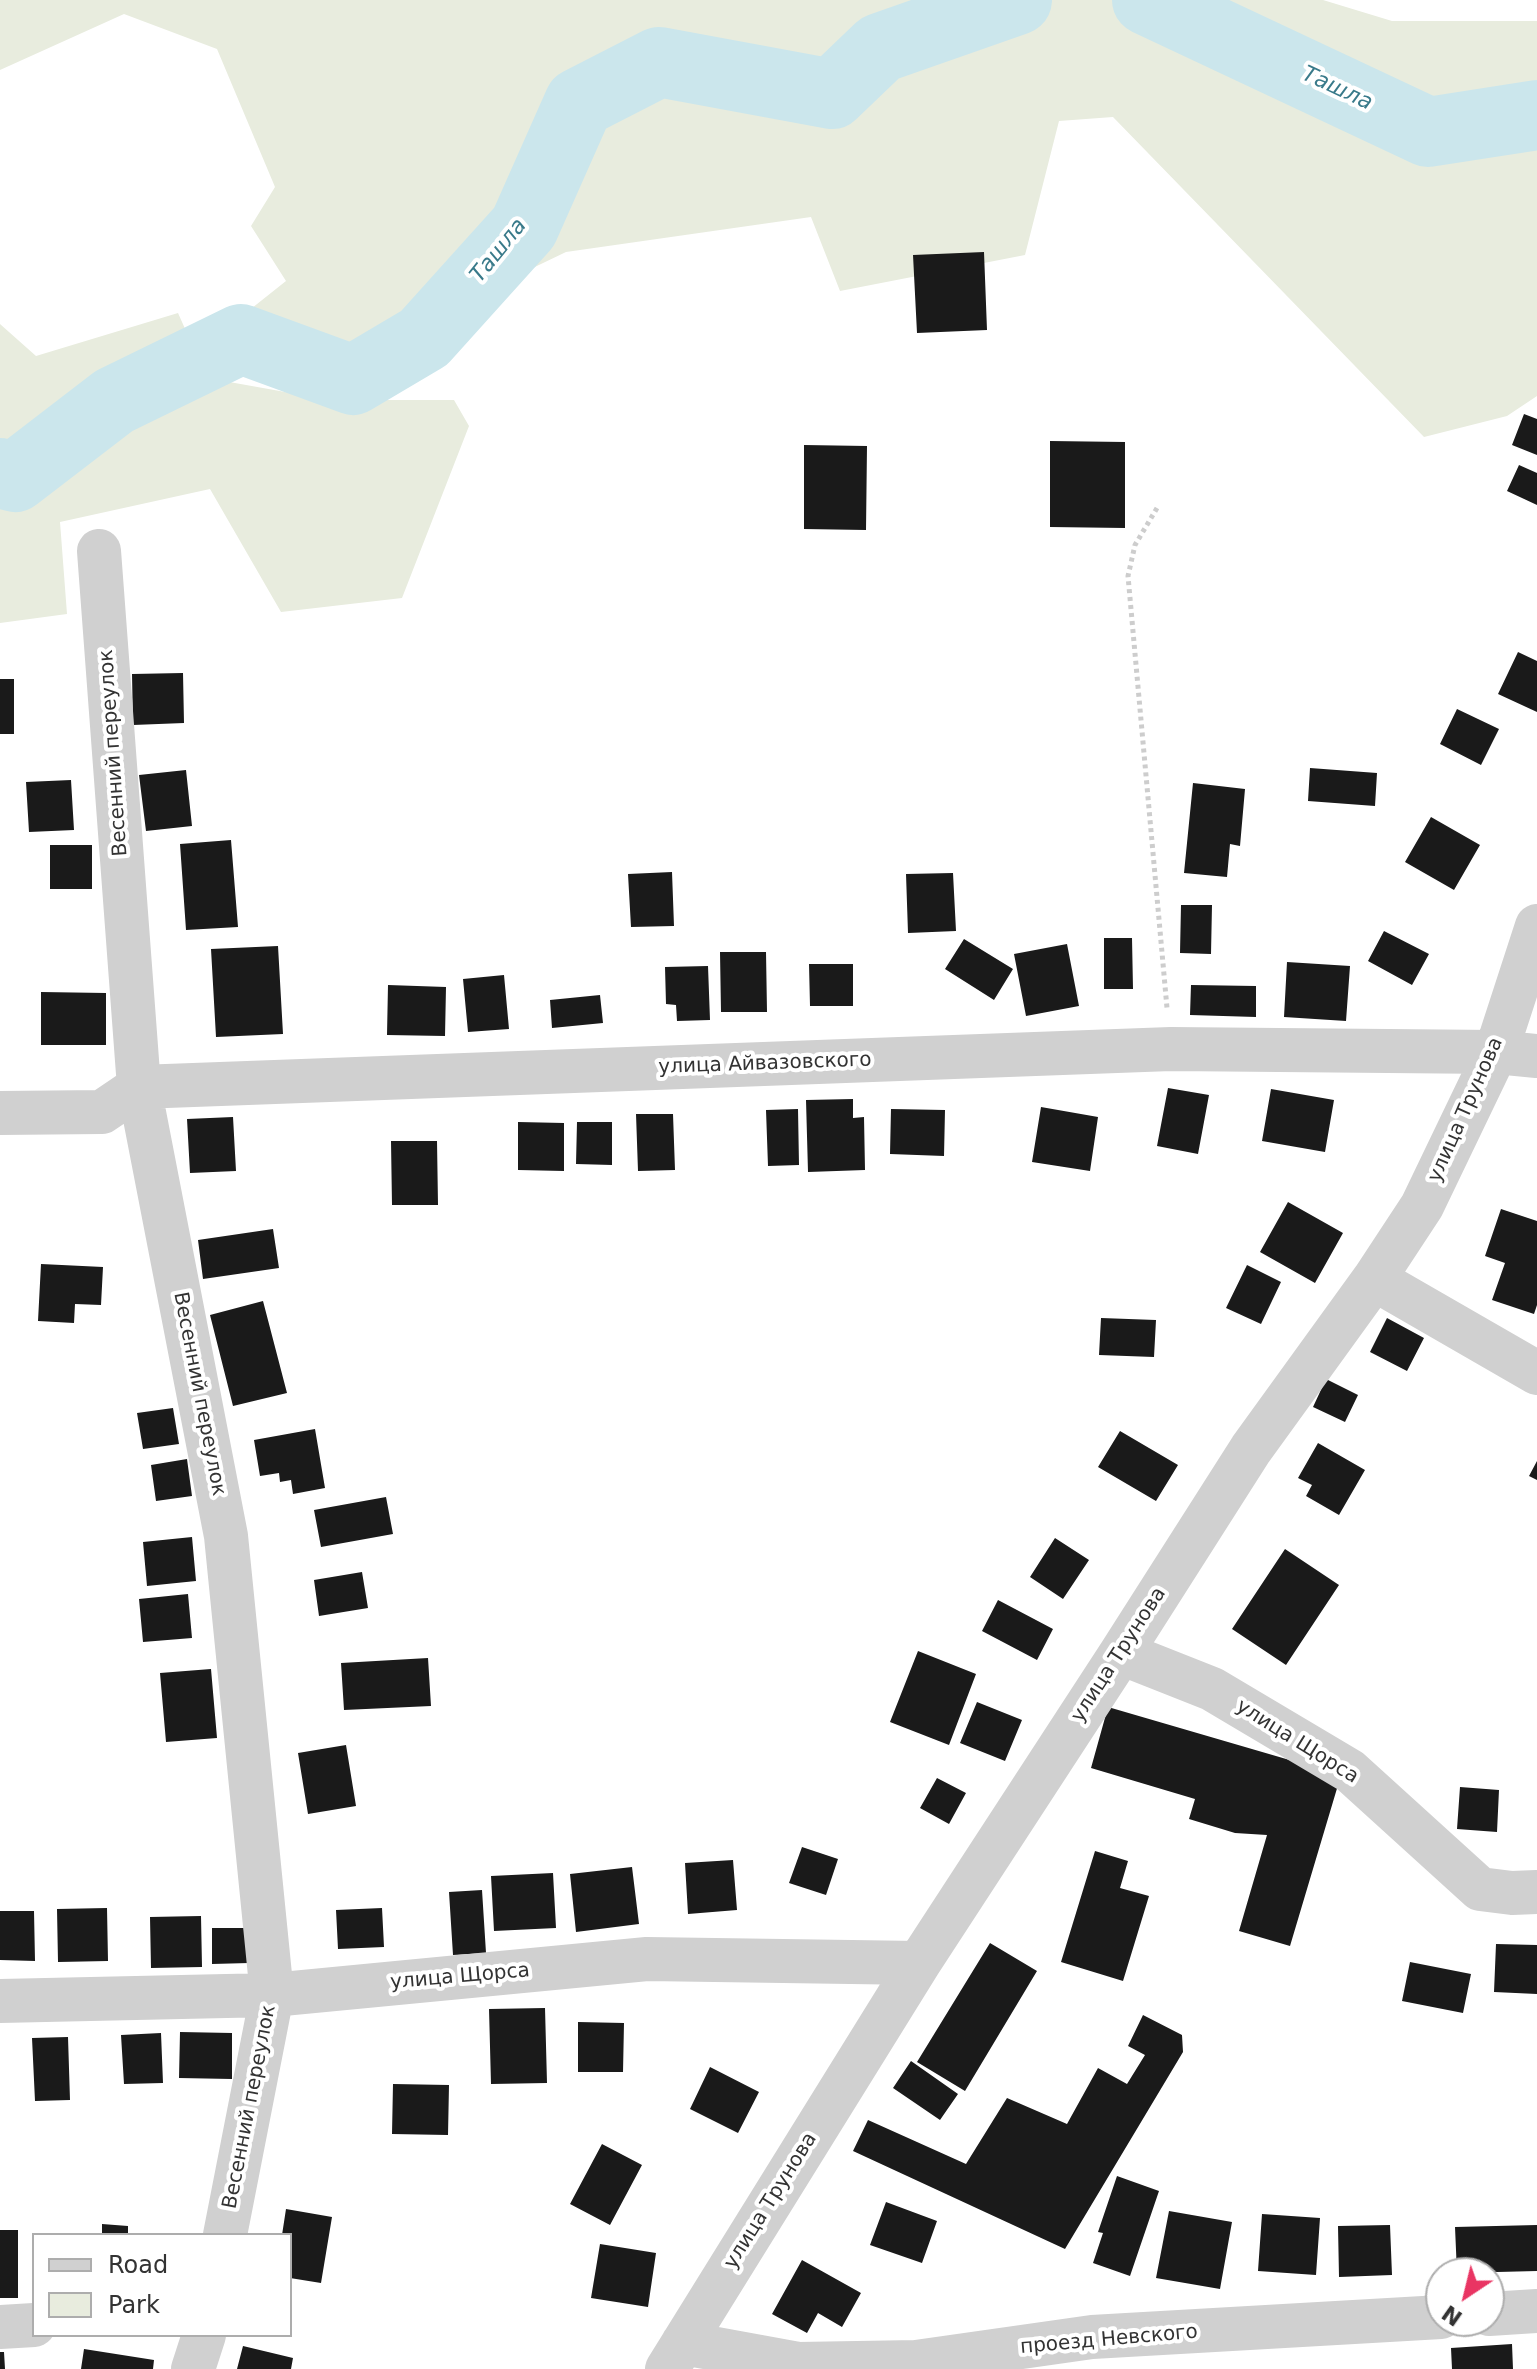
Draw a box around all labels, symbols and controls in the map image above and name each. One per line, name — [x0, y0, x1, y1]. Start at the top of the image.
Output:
water label: Ташла — [1298, 61, 1376, 117]
water label: Ташла — [465, 214, 533, 288]
street label: Весенний переулок — [95, 649, 133, 857]
street label: улица Трунова — [1423, 1034, 1509, 1186]
street label: улица Айвазовского — [658, 1048, 872, 1080]
street label: Весенний переулок — [167, 1290, 231, 1498]
street label: улица Трунова — [1066, 1583, 1172, 1727]
street label: улица Щорса — [1231, 1695, 1363, 1789]
street label: улица Щорса — [389, 1959, 531, 1995]
street label: Весенний переулок — [218, 2003, 282, 2211]
street label: улица Трунова — [720, 2129, 822, 2273]
legend — [32, 2233, 292, 2337]
text: Road — [108, 2251, 168, 2279]
north arrow — [1425, 2257, 1505, 2337]
text: Park — [108, 2291, 160, 2319]
text: N — [1437, 2300, 1467, 2331]
street label: проезд Невского — [1019, 2320, 1199, 2360]

